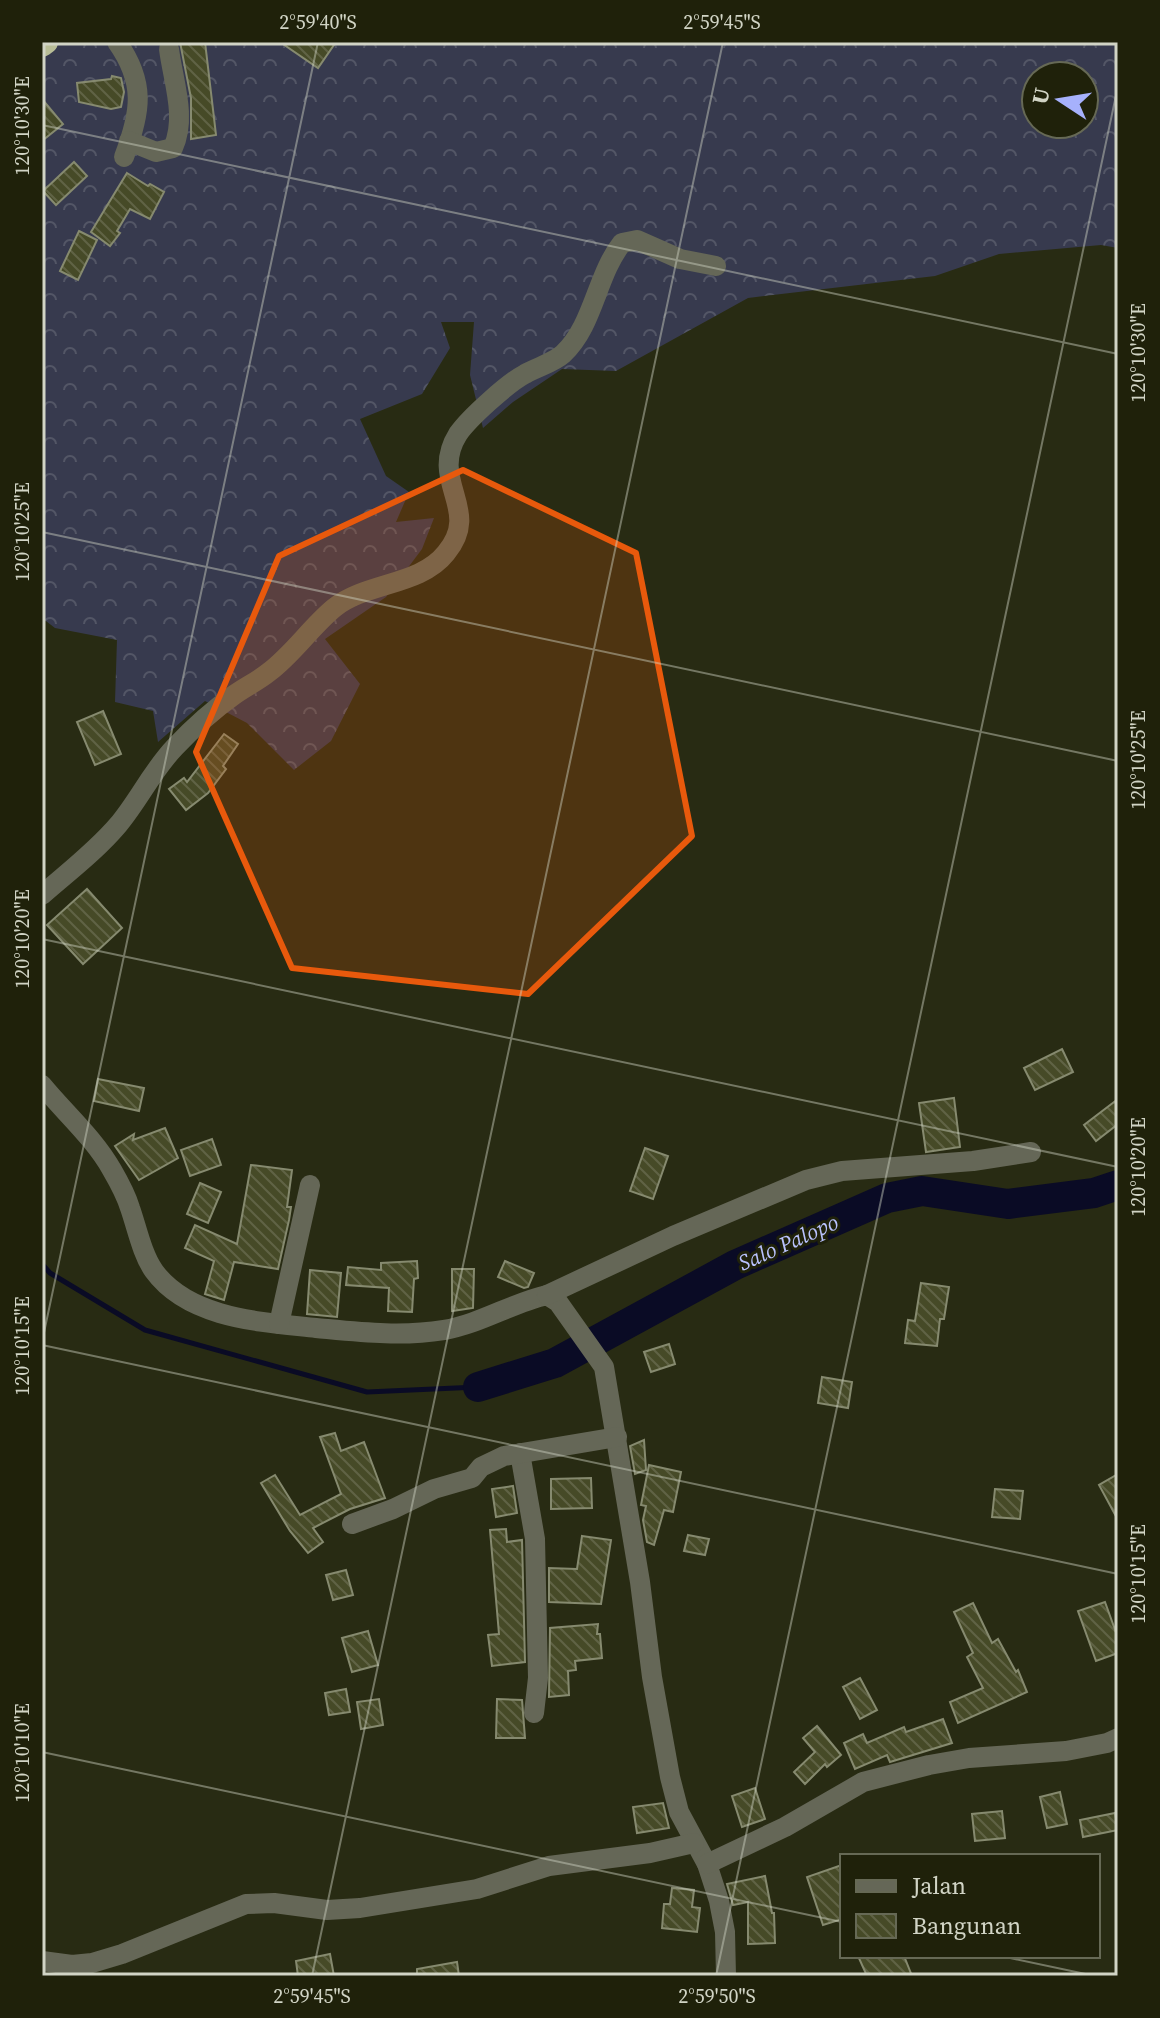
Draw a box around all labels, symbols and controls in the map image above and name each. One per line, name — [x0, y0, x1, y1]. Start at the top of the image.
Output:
text: 2°59'40"S — [279, 8, 357, 36]
text: 2°59'45"S — [683, 8, 761, 36]
north arrow — [1020, 60, 1100, 140]
text: 120°10'30"E — [8, 76, 36, 176]
text: U — [1024, 85, 1057, 107]
text: 120°10'30"E — [1124, 303, 1152, 403]
text: 120°10'25"E — [8, 482, 36, 582]
text: 120°10'25"E — [1124, 710, 1152, 810]
text: 120°10'20"E — [8, 889, 36, 989]
text: 120°10'20"E — [1124, 1117, 1152, 1217]
water label: Salo Palopo — [733, 1206, 843, 1277]
text: 120°10'15"E — [8, 1296, 36, 1396]
text: 120°10'15"E — [1124, 1524, 1152, 1624]
text: 120°10'10"E — [8, 1703, 36, 1803]
legend — [840, 1854, 1100, 1958]
text: Jalan — [911, 1869, 966, 1902]
text: Bangunan — [912, 1909, 1021, 1942]
text: 2°59'45"S — [273, 1982, 351, 2010]
text: 2°59'50"S — [678, 1982, 756, 2010]

